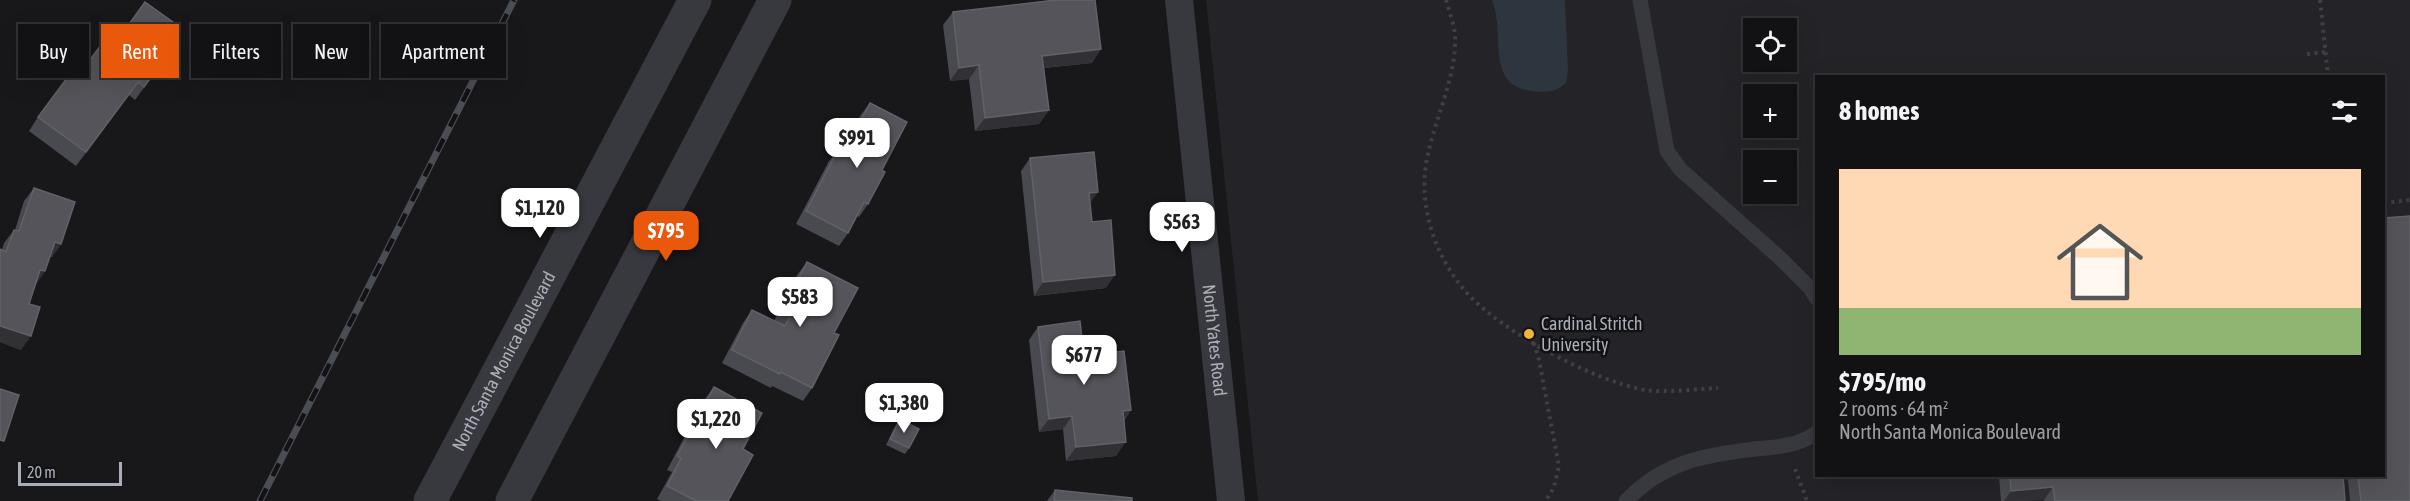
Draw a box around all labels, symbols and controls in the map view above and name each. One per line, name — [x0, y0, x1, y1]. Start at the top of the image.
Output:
map controls — [1743, 18, 1797, 204]
button: locate — [1743, 18, 1797, 72]
chip: Buy — [18, 24, 89, 78]
chip: Rent — [101, 24, 179, 78]
chip: Filters — [191, 24, 281, 78]
chip: New — [293, 24, 369, 78]
chip: Apartment — [381, 24, 506, 78]
button: + — [1743, 84, 1797, 138]
icon: filters — [2328, 95, 2361, 128]
text: 8 homes — [1839, 96, 1919, 126]
pin: $991 — [821, 118, 893, 169]
text: $991 — [839, 126, 875, 149]
button: − — [1743, 150, 1797, 204]
pin: $1,120 — [491, 188, 589, 239]
text: $1,120 — [515, 196, 565, 219]
pin: $563 — [1146, 202, 1218, 253]
icon: home — [2046, 208, 2154, 316]
text: $563 — [1164, 210, 1200, 233]
pin: $795 — [630, 211, 702, 262]
text: $795 — [648, 219, 684, 242]
street label: North Santa Monica Boulevard — [447, 268, 559, 454]
pin: $583 — [764, 277, 836, 328]
street label: North Yates Road — [1199, 283, 1231, 397]
text: $583 — [782, 285, 818, 308]
place label: Cardinal Stritch University — [1541, 313, 1642, 355]
marker: Cardinal Stritch University — [1522, 327, 1536, 341]
pin: $677 — [1048, 335, 1120, 386]
text: $677 — [1066, 343, 1102, 366]
text: $795/mo — [1839, 367, 1926, 397]
pin: $1,380 — [855, 383, 953, 434]
text: $1,380 — [879, 391, 929, 414]
text: 2 rooms · 64 m² — [1839, 397, 1949, 420]
pin: $1,220 — [667, 399, 765, 450]
text: $1,220 — [691, 407, 741, 430]
text: North Santa Monica Boulevard — [1839, 420, 2061, 443]
scale bar — [18, 459, 122, 486]
text: 20 m — [27, 463, 56, 481]

